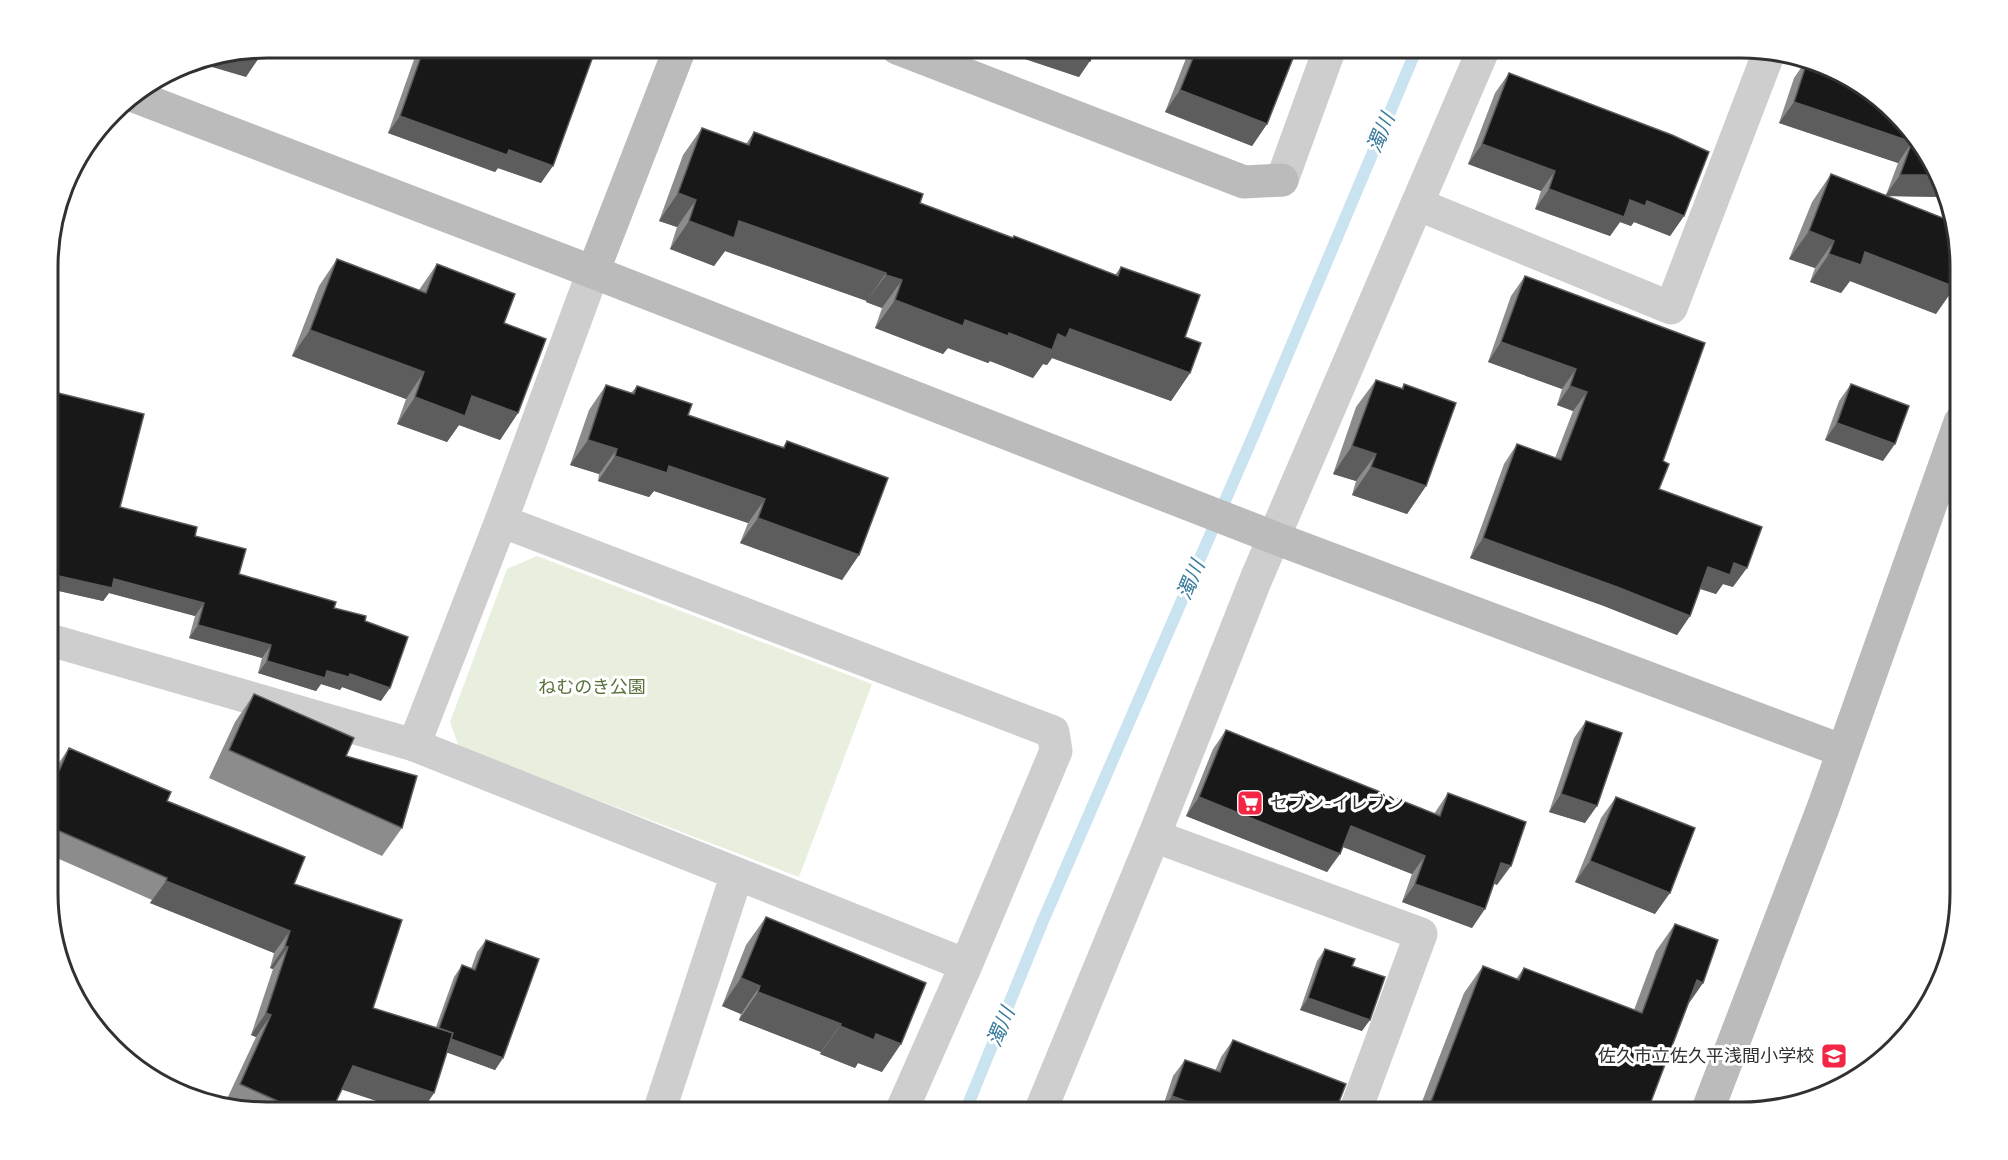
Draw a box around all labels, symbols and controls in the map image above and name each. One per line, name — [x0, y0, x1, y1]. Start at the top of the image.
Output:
water label: 濁川 — [1361, 107, 1402, 157]
water label: 濁川 — [1171, 554, 1212, 604]
park label: ねむのき公園 — [538, 675, 646, 699]
supermarket icon: セブン-イレブン — [1235, 788, 1265, 818]
place label: セブン-イレブン — [1270, 791, 1404, 815]
water label: 濁川 — [981, 1001, 1022, 1051]
school or university icon: 佐久市立佐久平浅間小学校 — [1819, 1041, 1849, 1071]
place label: 佐久市立佐久平浅間小学校 — [1598, 1044, 1814, 1068]

